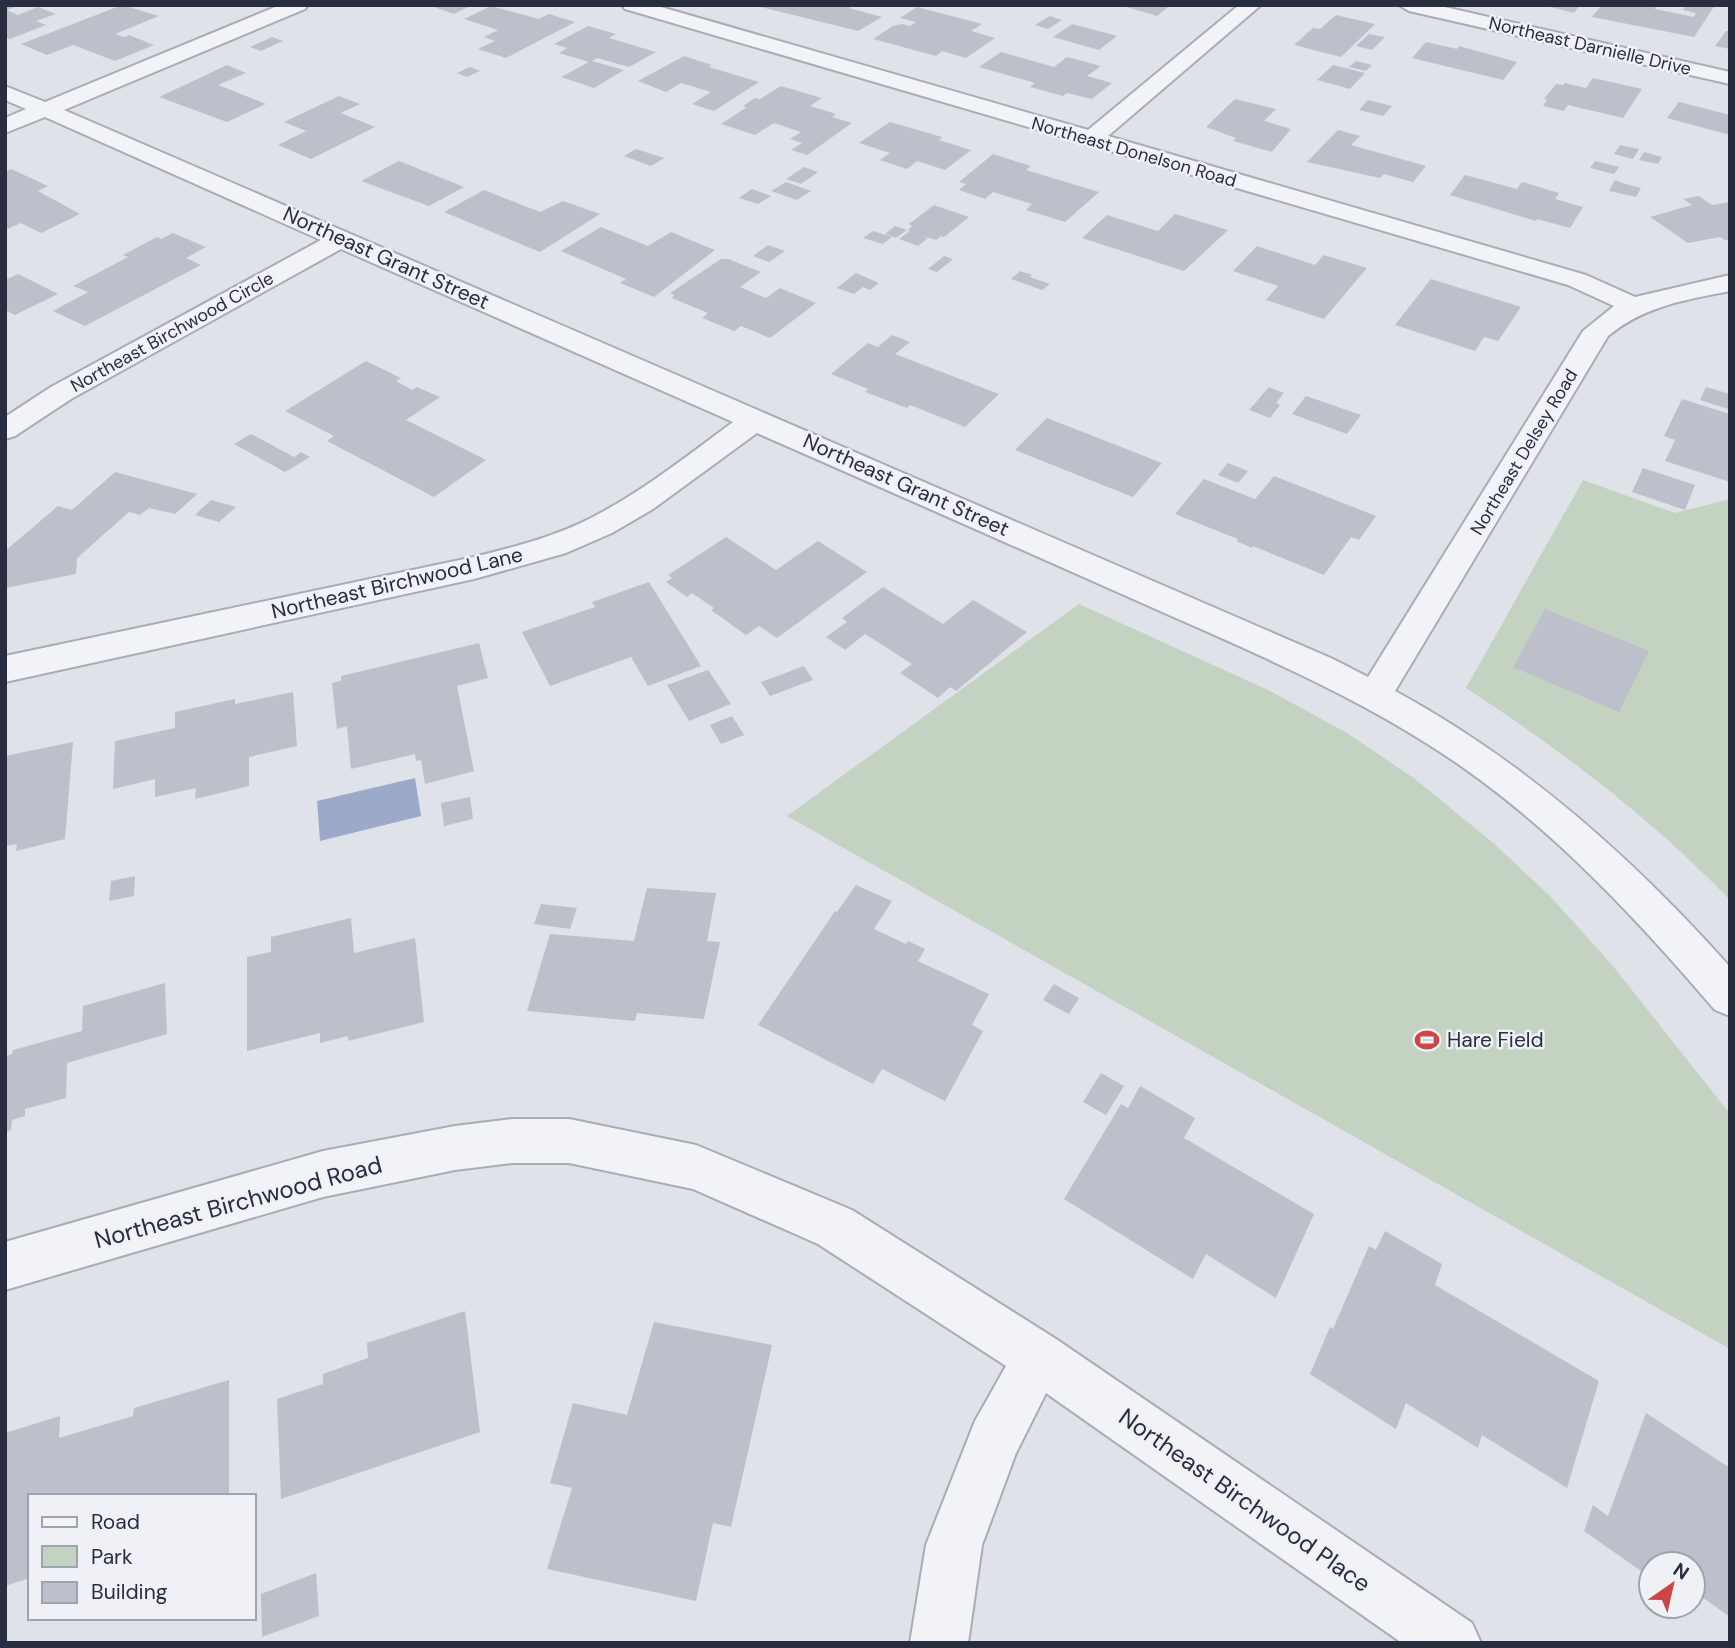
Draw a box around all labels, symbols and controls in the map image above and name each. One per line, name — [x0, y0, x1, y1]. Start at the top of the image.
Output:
street label: Northeast Darnielle Drive — [1486, 11, 1694, 81]
street label: Northeast Donelson Road — [1029, 111, 1239, 193]
street label: Northeast Grant Street — [279, 200, 493, 316]
street label: Northeast Birchwood Circle — [66, 266, 278, 398]
street label: Northeast Delsey Road — [1465, 364, 1583, 540]
street label: Northeast Grant Street — [799, 427, 1013, 543]
street label: Northeast Birchwood Lane — [269, 540, 526, 626]
sports icon: Hare Field — [1413, 1026, 1441, 1054]
place label: Hare Field — [1447, 1026, 1544, 1054]
street label: Northeast Birchwood Road — [91, 1149, 385, 1255]
street label: Northeast Birchwood Place — [1113, 1401, 1377, 1599]
legend — [28, 1494, 256, 1620]
text: Road — [91, 1508, 140, 1536]
text: Park — [91, 1543, 133, 1571]
north arrow — [1637, 1550, 1707, 1620]
text: N — [1668, 1557, 1694, 1586]
text: Building — [91, 1578, 168, 1606]

